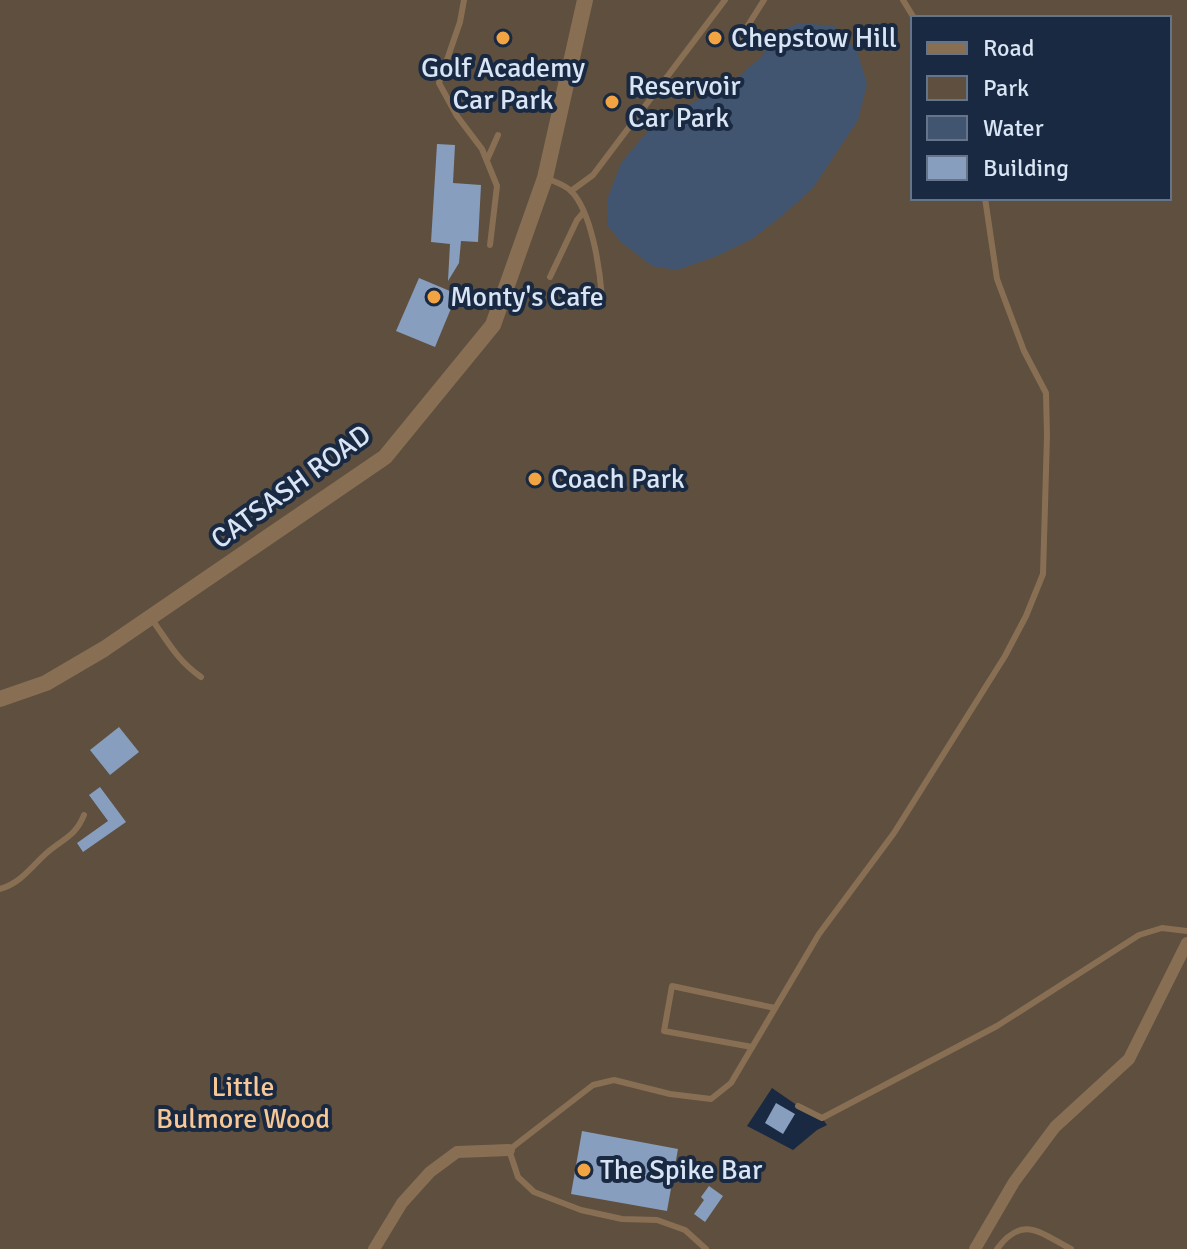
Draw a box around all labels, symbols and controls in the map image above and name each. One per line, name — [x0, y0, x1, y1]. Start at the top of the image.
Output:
legend — [911, 16, 1171, 200]
place label: Chepstow Hill — [731, 21, 897, 55]
marker: Golf Academy Car Park — [494, 29, 512, 47]
marker: Chepstow Hill — [706, 29, 724, 47]
text: Road — [983, 33, 1034, 63]
place label: Golf Academy Car Park — [421, 51, 585, 117]
place label: Reservoir Car Park — [628, 69, 741, 135]
text: Park — [983, 73, 1029, 103]
marker: Reservoir Car Park — [603, 93, 621, 111]
text: Water — [983, 113, 1044, 143]
text: Building — [983, 153, 1069, 183]
place label: Monty's Cafe — [450, 280, 604, 314]
marker: Monty's Cafe — [425, 288, 443, 306]
street label: CATSASH ROAD — [205, 418, 377, 556]
place label: Coach Park — [551, 462, 685, 496]
marker: Coach Park — [526, 470, 544, 488]
park label: Little Bulmore Wood — [156, 1070, 330, 1136]
place label: The Spike Bar — [600, 1153, 763, 1187]
marker: The Spike Bar — [575, 1161, 593, 1179]

